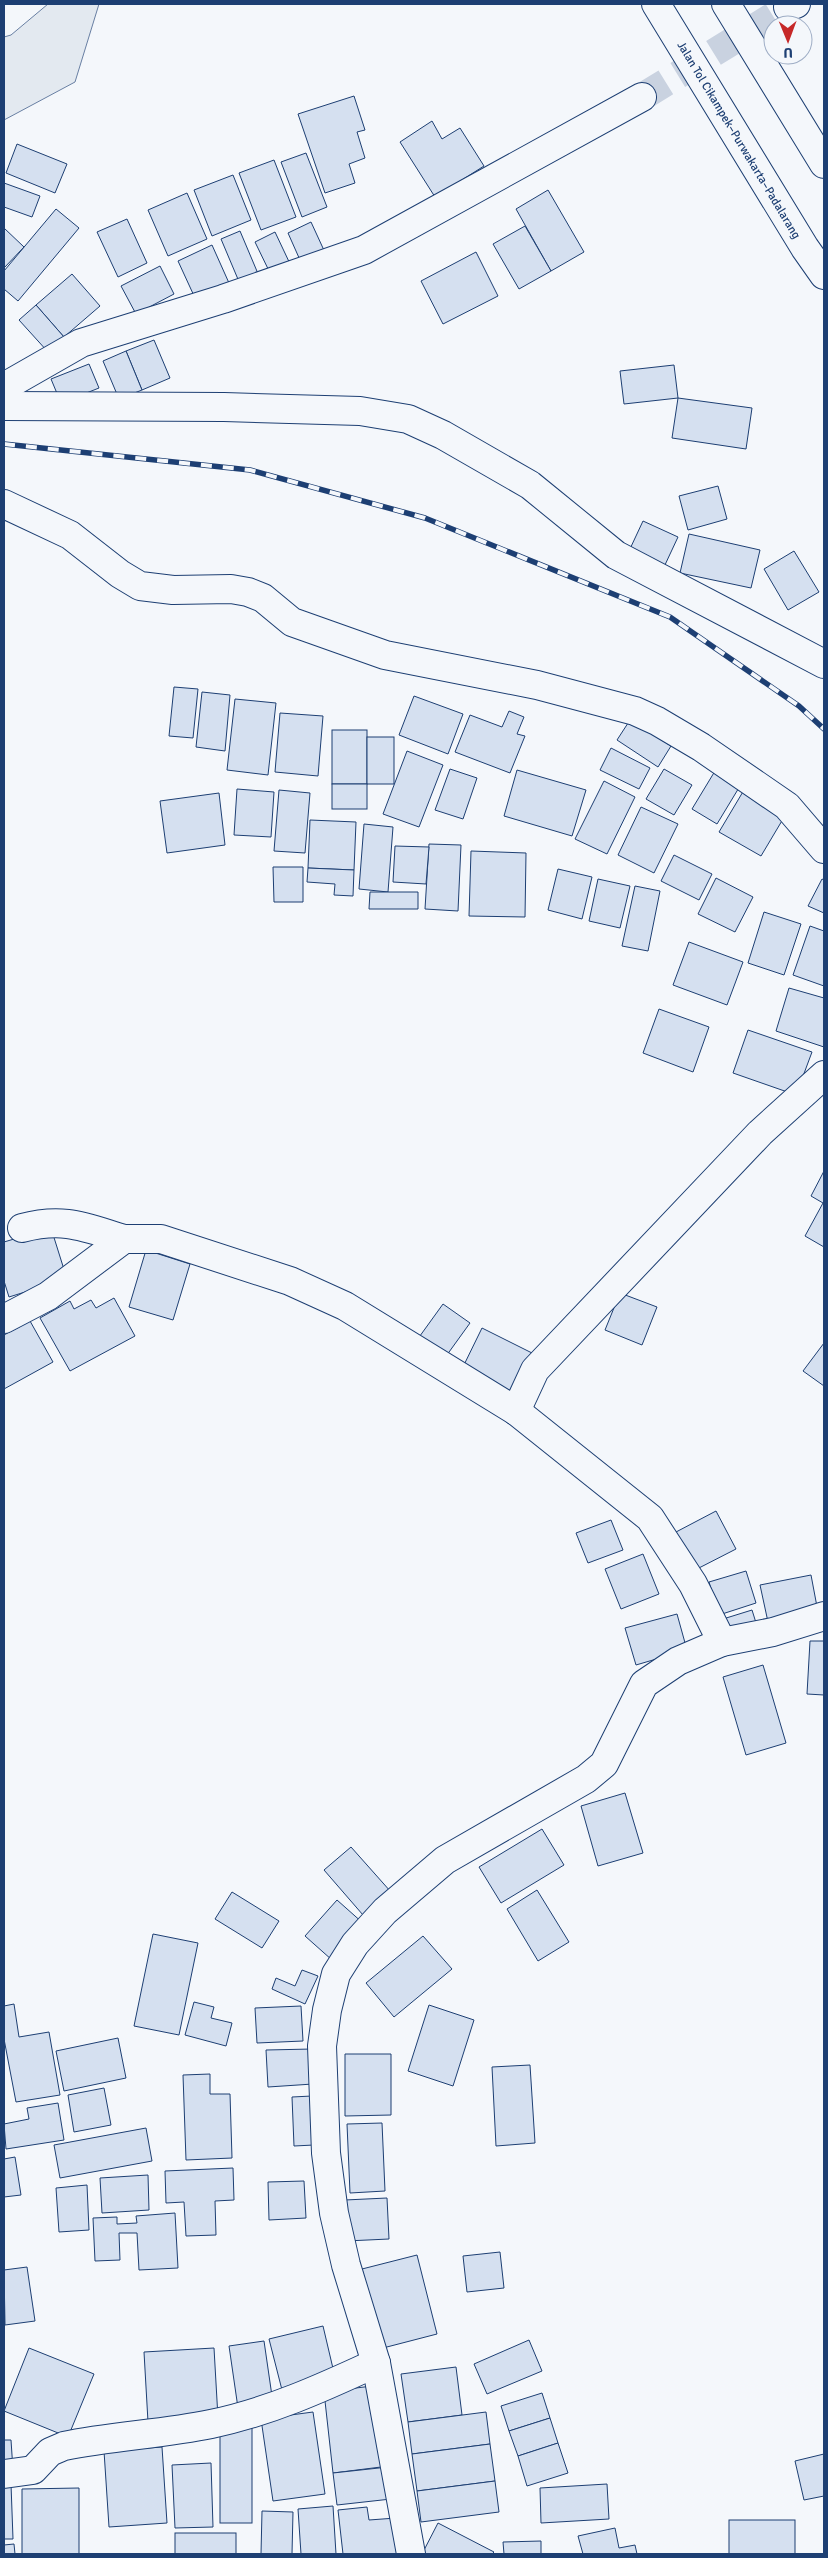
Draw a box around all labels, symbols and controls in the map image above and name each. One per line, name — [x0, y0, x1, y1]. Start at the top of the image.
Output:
north arrow — [763, 15, 813, 65]
street label: Jalan Tol Cikampek–Purwakarta–Padalarang — [673, 39, 804, 242]
text: U — [783, 44, 793, 61]

